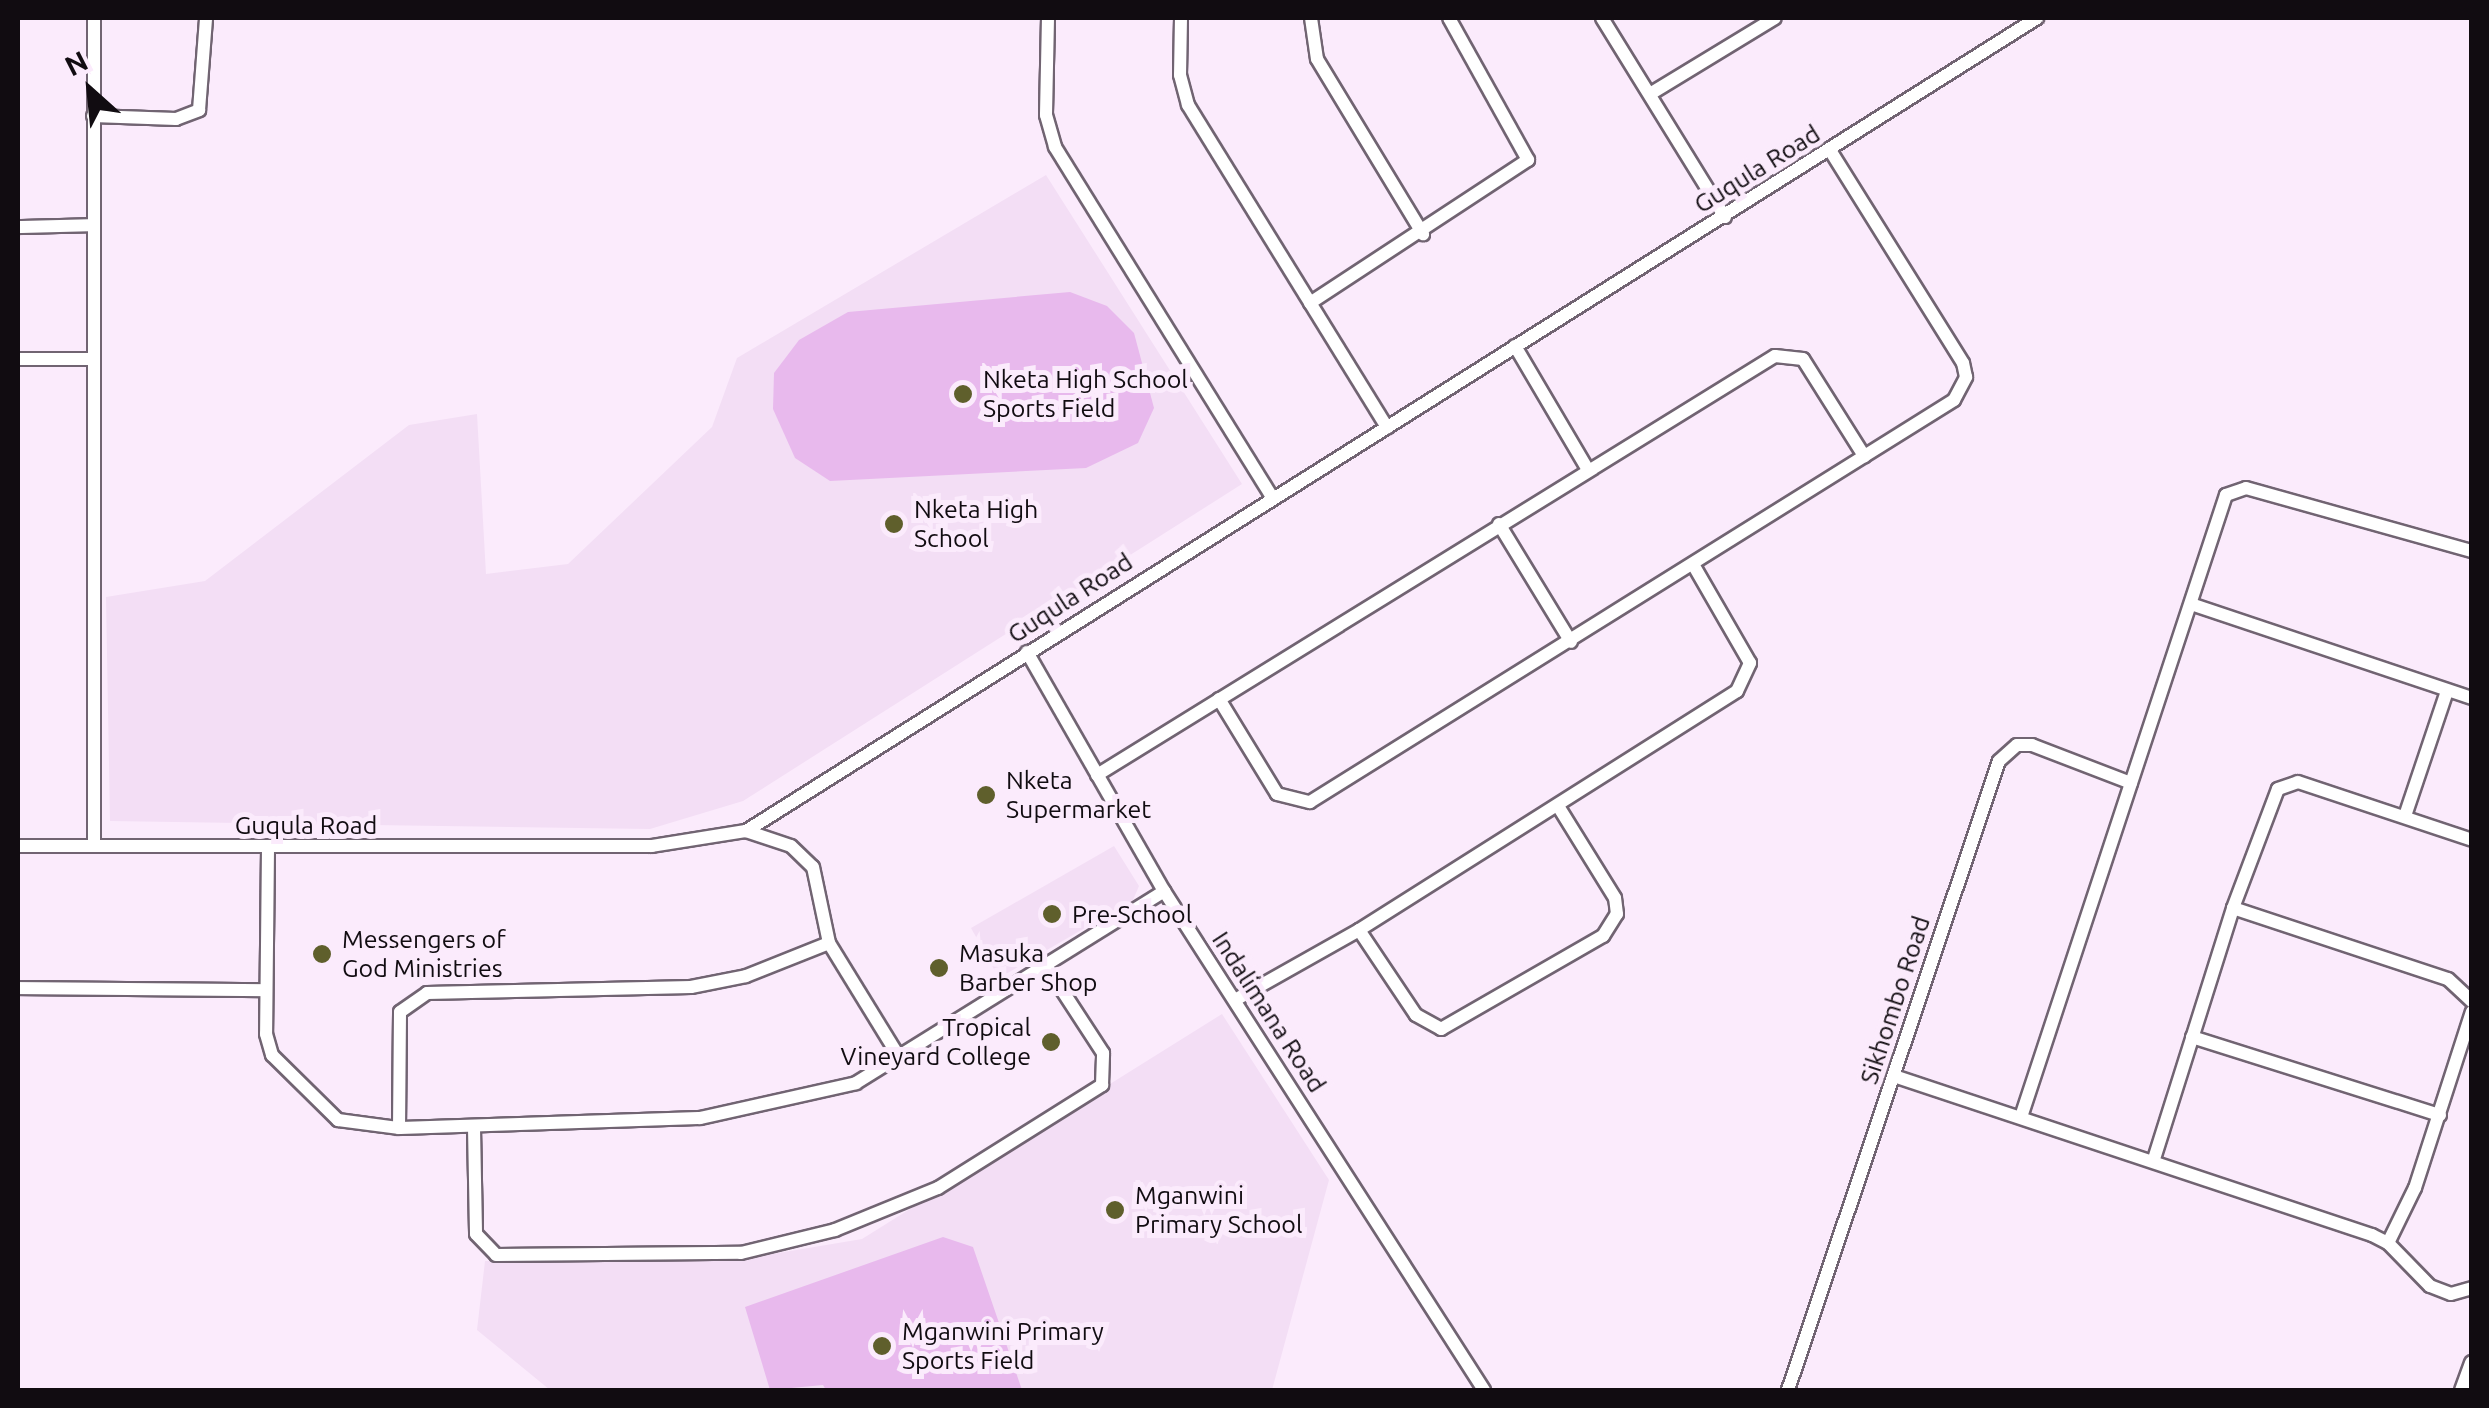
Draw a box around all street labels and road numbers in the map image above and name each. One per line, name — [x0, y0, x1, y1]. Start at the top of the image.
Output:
street label: Guqula Road — [1689, 119, 1825, 219]
street label: Guqula Road — [1002, 547, 1138, 649]
street label: Guqula Road — [235, 810, 377, 840]
street label: Sikhombo Road — [1854, 912, 1936, 1088]
street label: Indalimana Road — [1206, 926, 1332, 1098]

